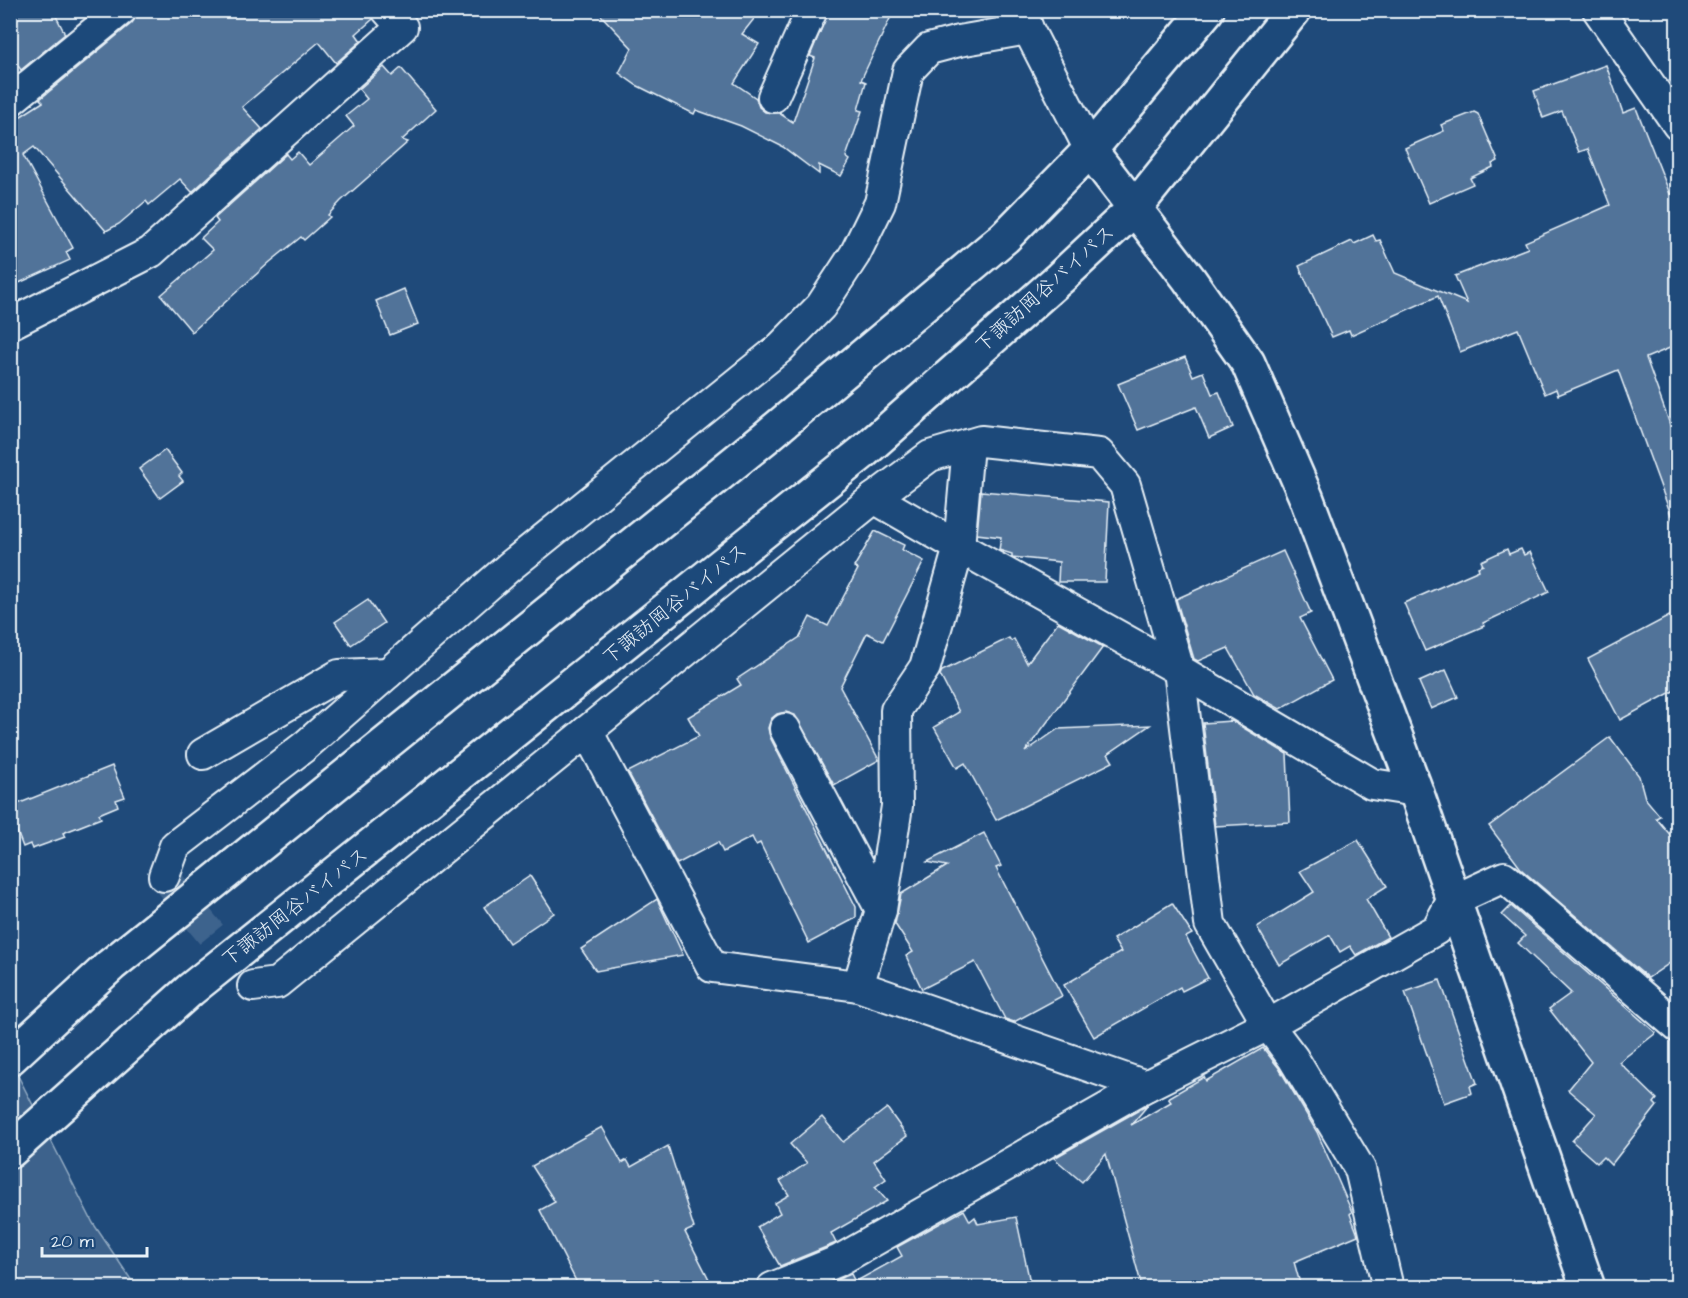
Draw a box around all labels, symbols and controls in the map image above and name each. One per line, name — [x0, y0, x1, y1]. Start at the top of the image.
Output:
street label: 下諏訪岡谷バイパス — [969, 219, 1121, 359]
street label: 下諏訪岡谷バイパス — [596, 537, 754, 671]
street label: 下諏訪岡谷バイパス — [216, 841, 374, 973]
scale bar — [42, 1220, 147, 1258]
text: 20 m — [51, 1229, 94, 1254]

